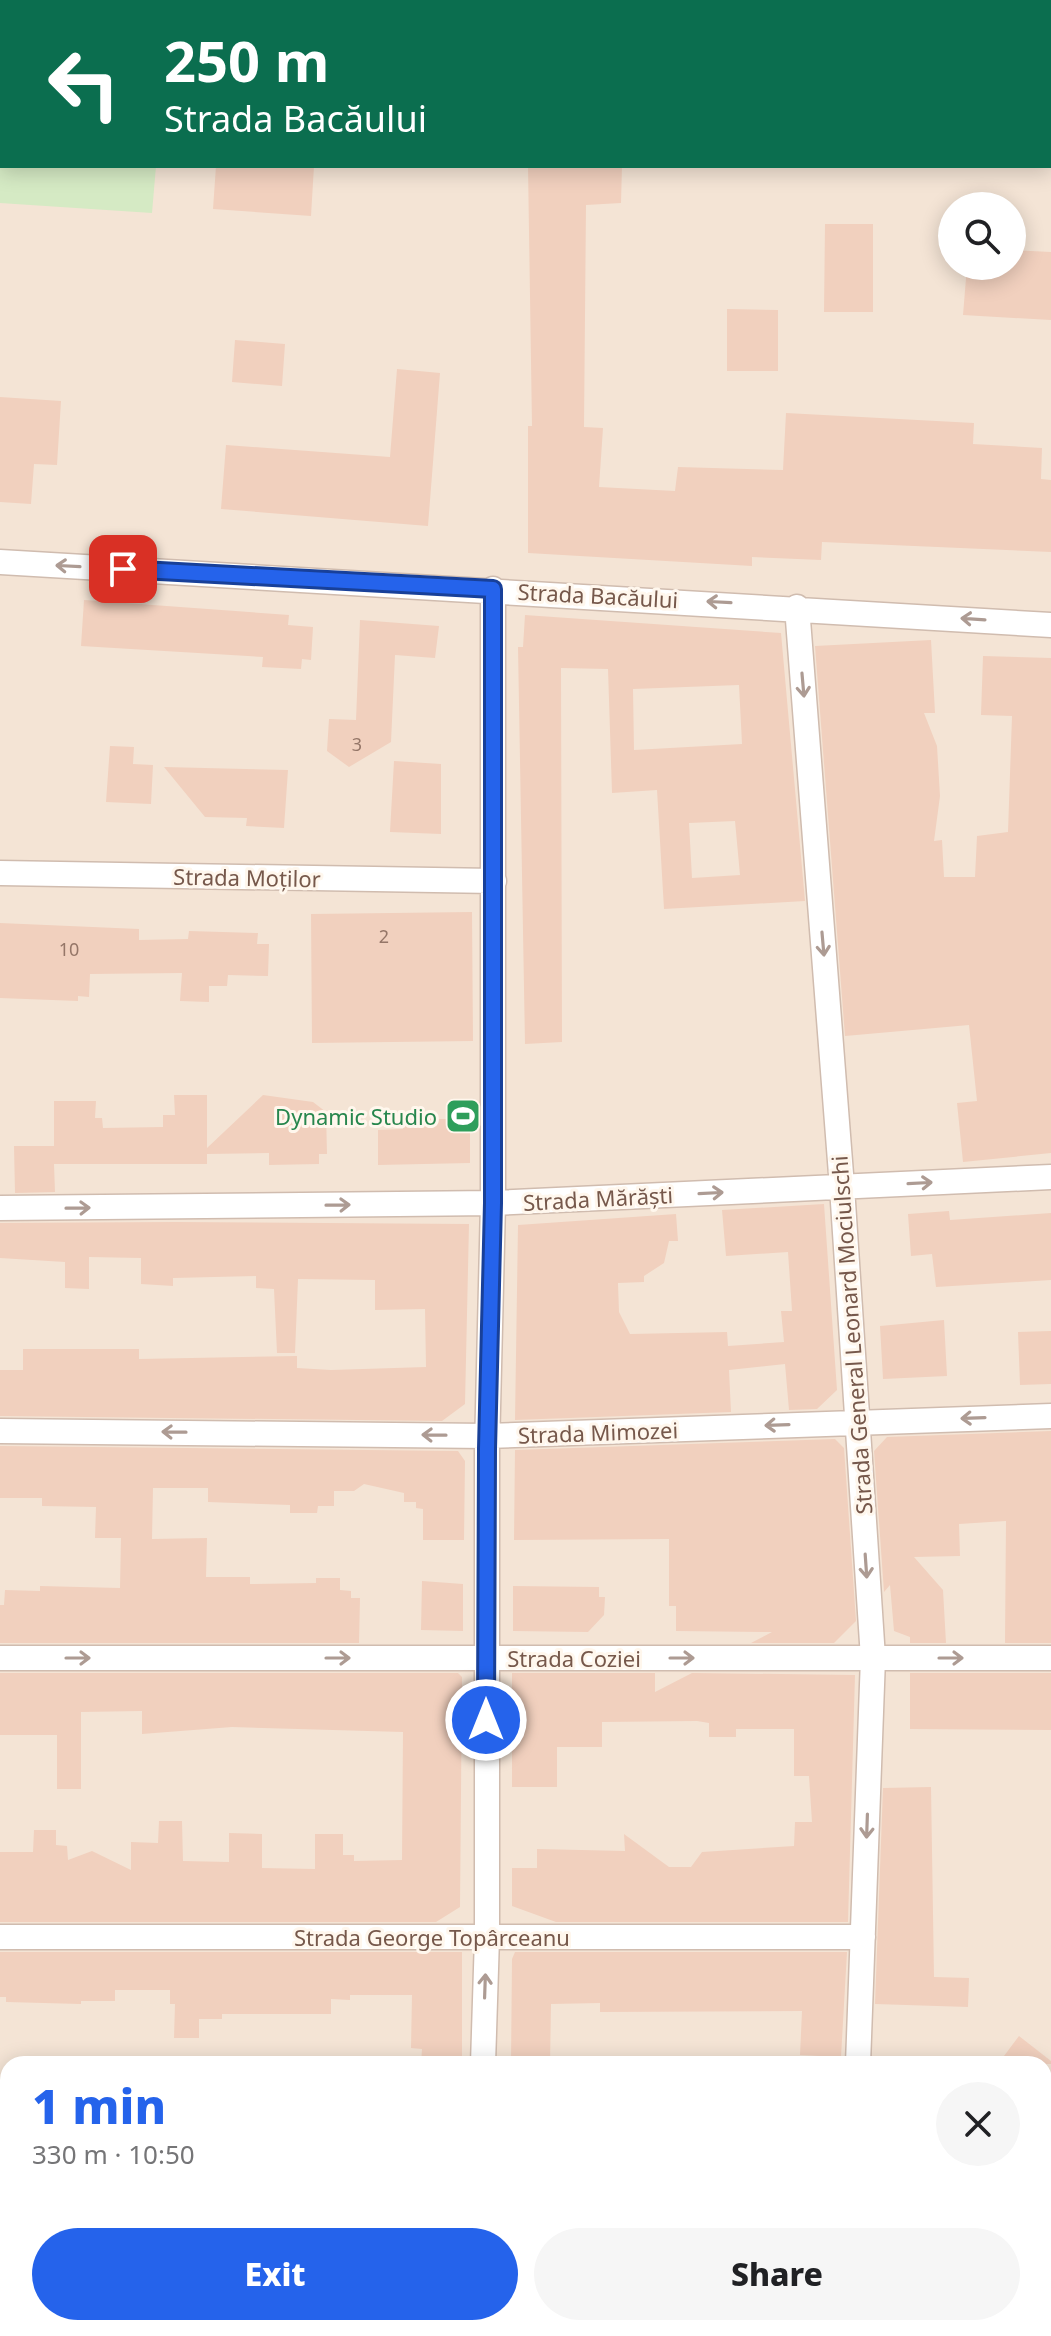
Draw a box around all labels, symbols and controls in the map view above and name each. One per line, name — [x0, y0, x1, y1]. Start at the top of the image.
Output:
text: 250 m — [164, 22, 329, 98]
icon: left — [32, 32, 136, 136]
text: Strada Bacăului — [164, 94, 427, 143]
map controls — [938, 192, 1026, 280]
button: search — [938, 192, 1026, 280]
pin — [89, 535, 157, 603]
icon: arrive — [101, 547, 145, 591]
one-way arrow — [55, 558, 82, 573]
street label: Strada Bacăului — [517, 576, 679, 614]
one-way arrow — [706, 595, 733, 610]
one-way arrow — [960, 611, 987, 626]
one-way arrow — [796, 671, 811, 698]
house number: 3 — [352, 732, 362, 756]
street label: Strada Moților — [173, 861, 321, 893]
house number: 2 — [379, 924, 389, 948]
one-way arrow — [816, 930, 831, 957]
house number: 10 — [59, 937, 79, 961]
sports icon: Dynamic Studio — [444, 1097, 482, 1135]
place label: Dynamic Studio — [275, 1101, 437, 1131]
street label: Strada General Leonard Mociulschi — [823, 1155, 879, 1515]
one-way arrow — [906, 1176, 933, 1191]
street label: Strada Mărăști — [522, 1179, 674, 1217]
one-way arrow — [697, 1185, 724, 1200]
one-way arrow — [324, 1197, 351, 1213]
one-way arrow — [64, 1200, 91, 1216]
one-way arrow — [960, 1410, 987, 1426]
street label: Strada Mimozei — [517, 1414, 679, 1450]
one-way arrow — [764, 1417, 791, 1432]
one-way arrow — [161, 1425, 188, 1440]
one-way arrow — [421, 1427, 448, 1443]
one-way arrow — [859, 1552, 874, 1579]
street label: Strada Coziei — [507, 1643, 641, 1673]
one-way arrow — [64, 1650, 91, 1666]
one-way arrow — [324, 1650, 351, 1666]
one-way arrow — [668, 1650, 695, 1666]
one-way arrow — [937, 1650, 964, 1666]
position arrow — [444, 1678, 528, 1762]
one-way arrow — [860, 1812, 875, 1839]
street label: Strada George Topârceanu — [294, 1922, 570, 1952]
one-way arrow — [478, 1973, 493, 2000]
text: 1 min — [32, 2073, 166, 2138]
button: close — [936, 2082, 1020, 2166]
text: 330 m · 10:50 — [32, 2136, 195, 2172]
button: Exit — [32, 2228, 518, 2320]
button: Share — [534, 2228, 1020, 2320]

